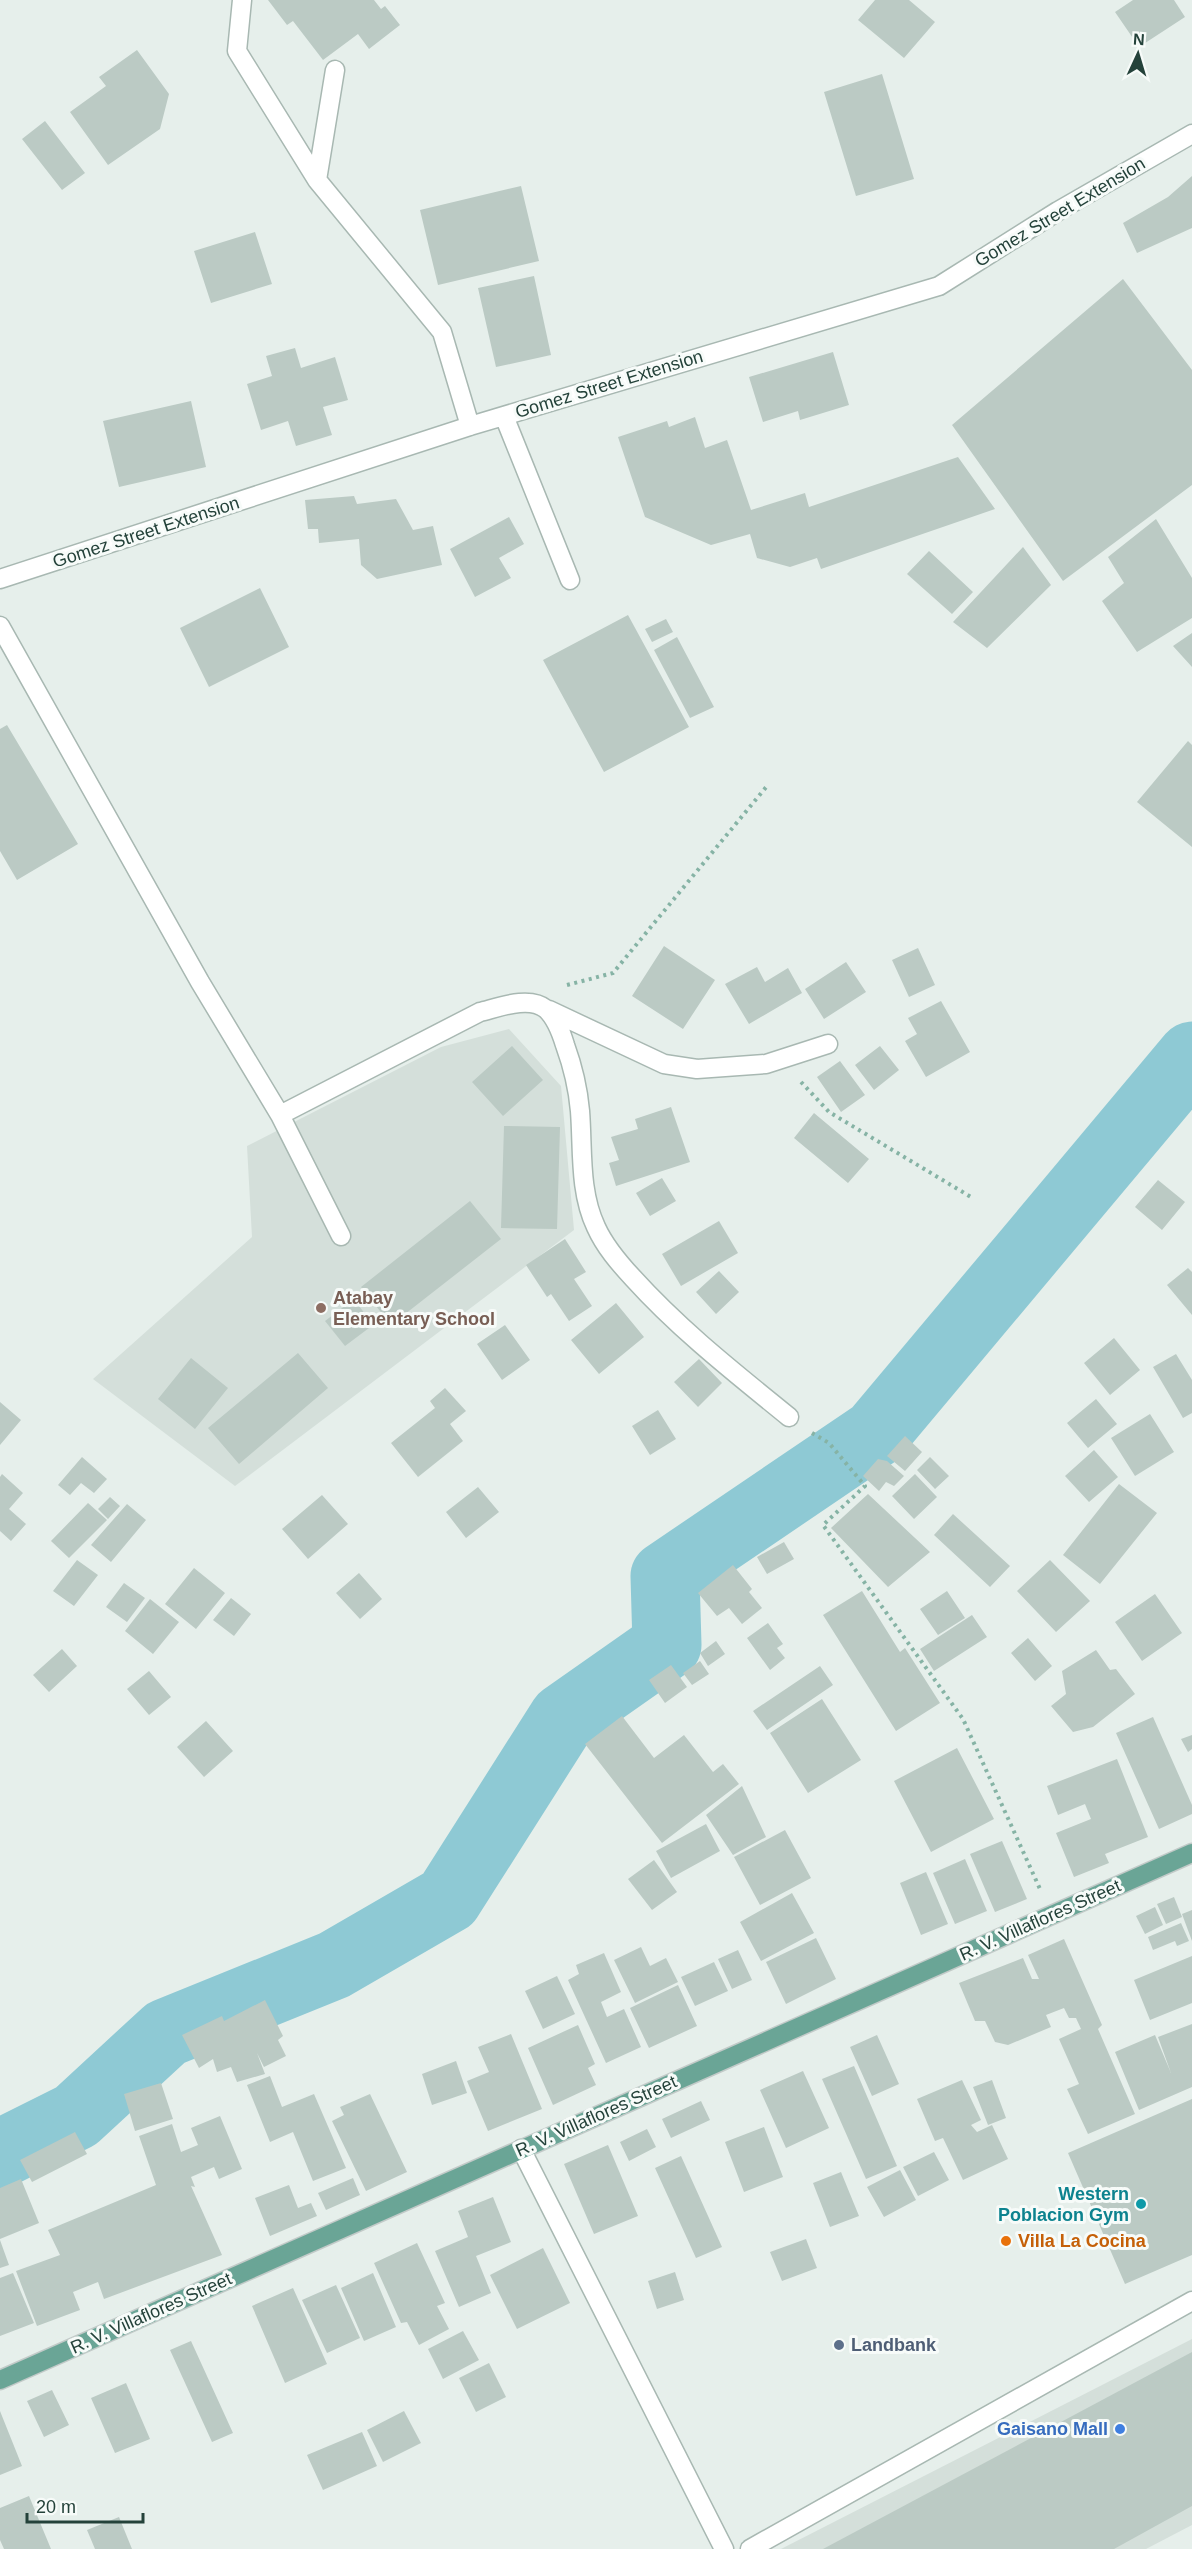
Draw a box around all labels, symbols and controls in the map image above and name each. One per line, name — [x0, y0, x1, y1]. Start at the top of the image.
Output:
north arrow — [1108, 24, 1168, 84]
text: N — [1133, 31, 1145, 48]
street label: Gomez Street Extension — [971, 153, 1149, 271]
street label: Gomez Street Extension — [513, 346, 705, 422]
street label: Gomez Street Extension — [50, 492, 242, 572]
place label: Atabay Elementary School — [333, 1288, 495, 1329]
marker: Atabay Elementary School — [314, 1301, 328, 1315]
street label: R. V. Villaflores Street — [956, 1875, 1124, 1965]
street label: R. V. Villaflores Street — [512, 2071, 680, 2161]
place label: Western Poblacion Gym — [998, 2184, 1129, 2225]
marker: Western Poblacion Gym — [1134, 2197, 1148, 2211]
place label: Villa La Cocina — [1018, 2231, 1147, 2251]
marker: Villa La Cocina — [999, 2234, 1013, 2248]
street label: R. V. Villaflores Street — [67, 2268, 235, 2358]
place label: Landbank — [851, 2335, 937, 2355]
marker: Landbank — [832, 2338, 846, 2352]
place label: Gaisano Mall — [997, 2419, 1108, 2439]
marker: Gaisano Mall — [1113, 2422, 1127, 2436]
scale bar — [27, 2486, 142, 2524]
text: 20 m — [36, 2497, 76, 2517]

